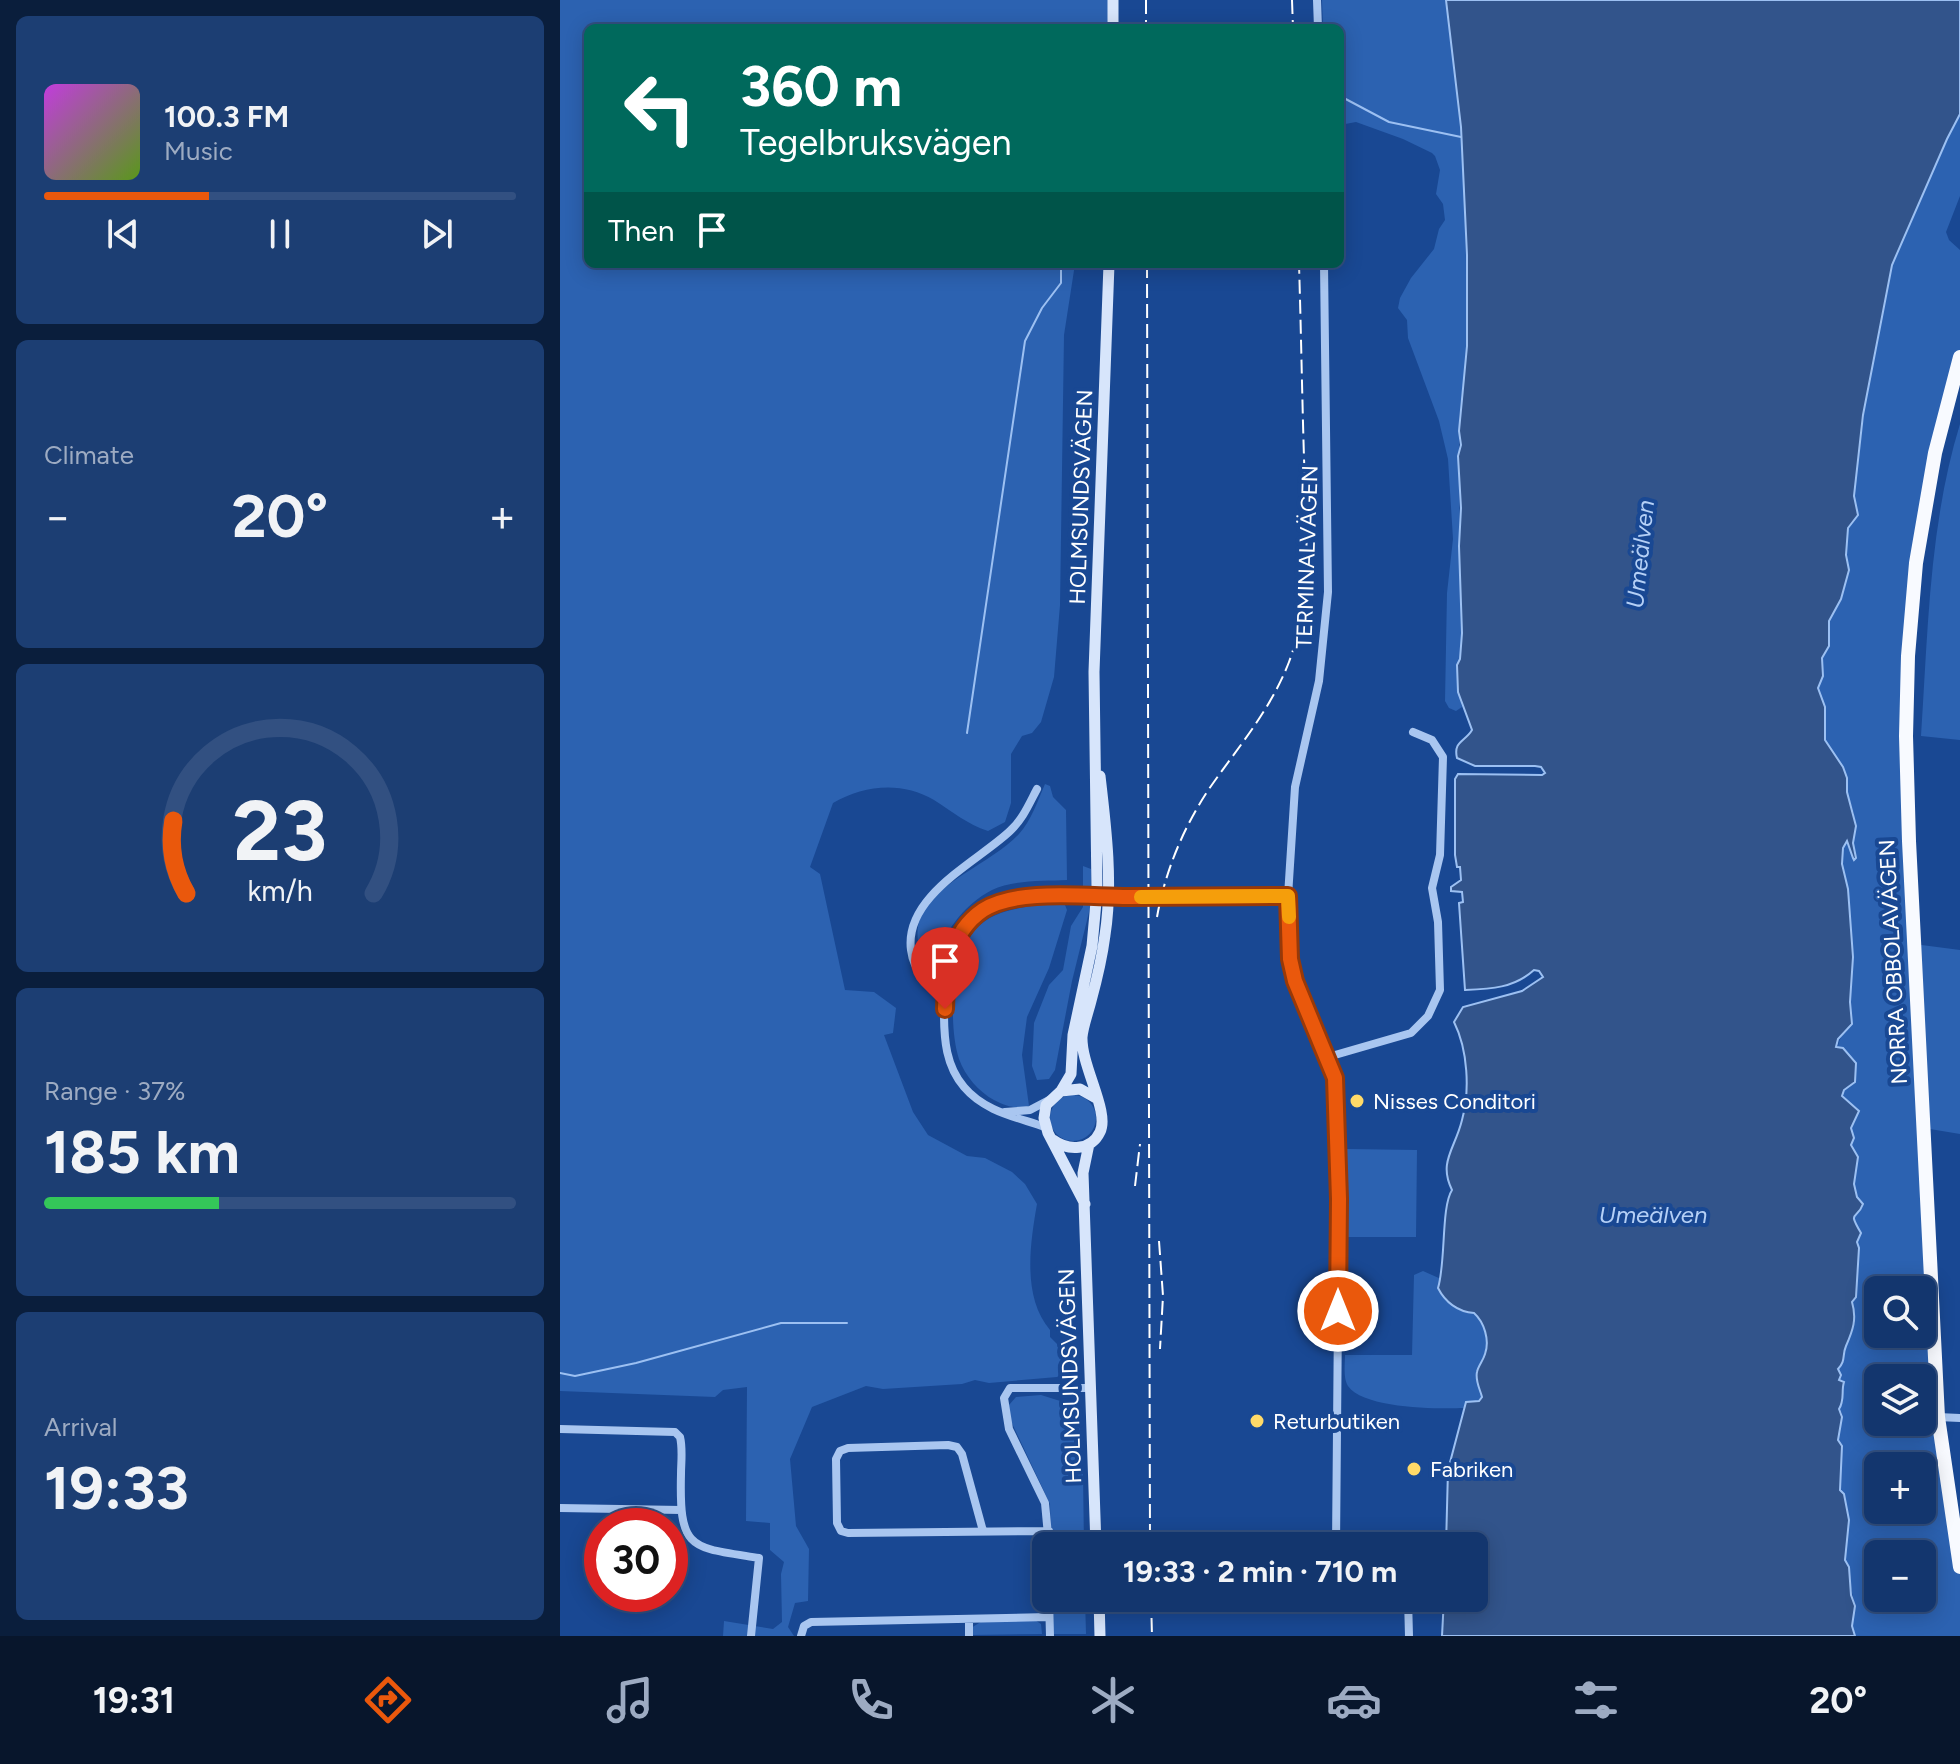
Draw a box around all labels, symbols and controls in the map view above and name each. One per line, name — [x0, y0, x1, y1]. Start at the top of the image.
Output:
text: 360 m — [740, 53, 902, 120]
icon: left — [608, 56, 712, 160]
text: 100.3 FM — [164, 98, 289, 135]
text: Tegelbruksvägen — [740, 121, 1012, 164]
text: Music — [164, 135, 233, 167]
icon: arrive — [690, 208, 734, 252]
icon: previous — [101, 212, 145, 256]
icon: pause — [258, 212, 302, 256]
icon: next — [415, 212, 459, 256]
text: Then — [608, 212, 674, 249]
street label: HOLMSUNDSVÄGEN — [1064, 389, 1098, 605]
text: Climate — [44, 439, 134, 471]
street label: TERMINALVÄGEN — [1290, 465, 1324, 649]
text: 20° — [232, 480, 328, 552]
text: − — [44, 490, 71, 543]
text: + — [489, 490, 516, 543]
water label: Umeälven — [1620, 498, 1660, 610]
text: 23 — [233, 781, 327, 881]
street label: NORRA OBBOLAVÄGEN — [1873, 839, 1913, 1085]
text: km/h — [247, 874, 313, 908]
pin — [911, 927, 979, 1009]
icon: arrive — [923, 939, 967, 983]
text: Range · 37% — [44, 1075, 186, 1107]
place label: Nisses Conditori — [1373, 1088, 1536, 1115]
marker: Nisses Conditori — [1348, 1092, 1366, 1110]
text: 185 km — [44, 1116, 240, 1188]
water label: Umeälven — [1599, 1200, 1707, 1229]
street label: HOLMSUNDSVÄGEN — [1053, 1268, 1087, 1484]
position arrow — [1296, 1269, 1380, 1353]
map controls — [1864, 1276, 1936, 1612]
button: search — [1864, 1276, 1936, 1348]
button: layers — [1864, 1364, 1936, 1436]
place label: Returbutiken — [1273, 1408, 1400, 1435]
text: Arrival — [44, 1411, 117, 1443]
marker: Returbutiken — [1248, 1412, 1266, 1430]
text: 19:33 — [44, 1452, 189, 1524]
button: + — [1864, 1452, 1936, 1524]
place label: Fabriken — [1430, 1456, 1513, 1483]
marker: Fabriken — [1405, 1460, 1423, 1478]
speed limit sign: 30 — [584, 1508, 688, 1612]
button: − — [1864, 1540, 1936, 1612]
text: 19:33 · 2 min · 710 m — [1123, 1553, 1397, 1590]
icon: directions — [360, 1672, 416, 1728]
icon: music — [602, 1672, 658, 1728]
icon: phone — [843, 1672, 899, 1728]
icon: climate — [1085, 1672, 1141, 1728]
icon: car — [1326, 1672, 1382, 1728]
icon: filters — [1568, 1672, 1624, 1728]
text: 19:31 — [93, 1679, 175, 1722]
text: 20° — [1809, 1679, 1867, 1722]

